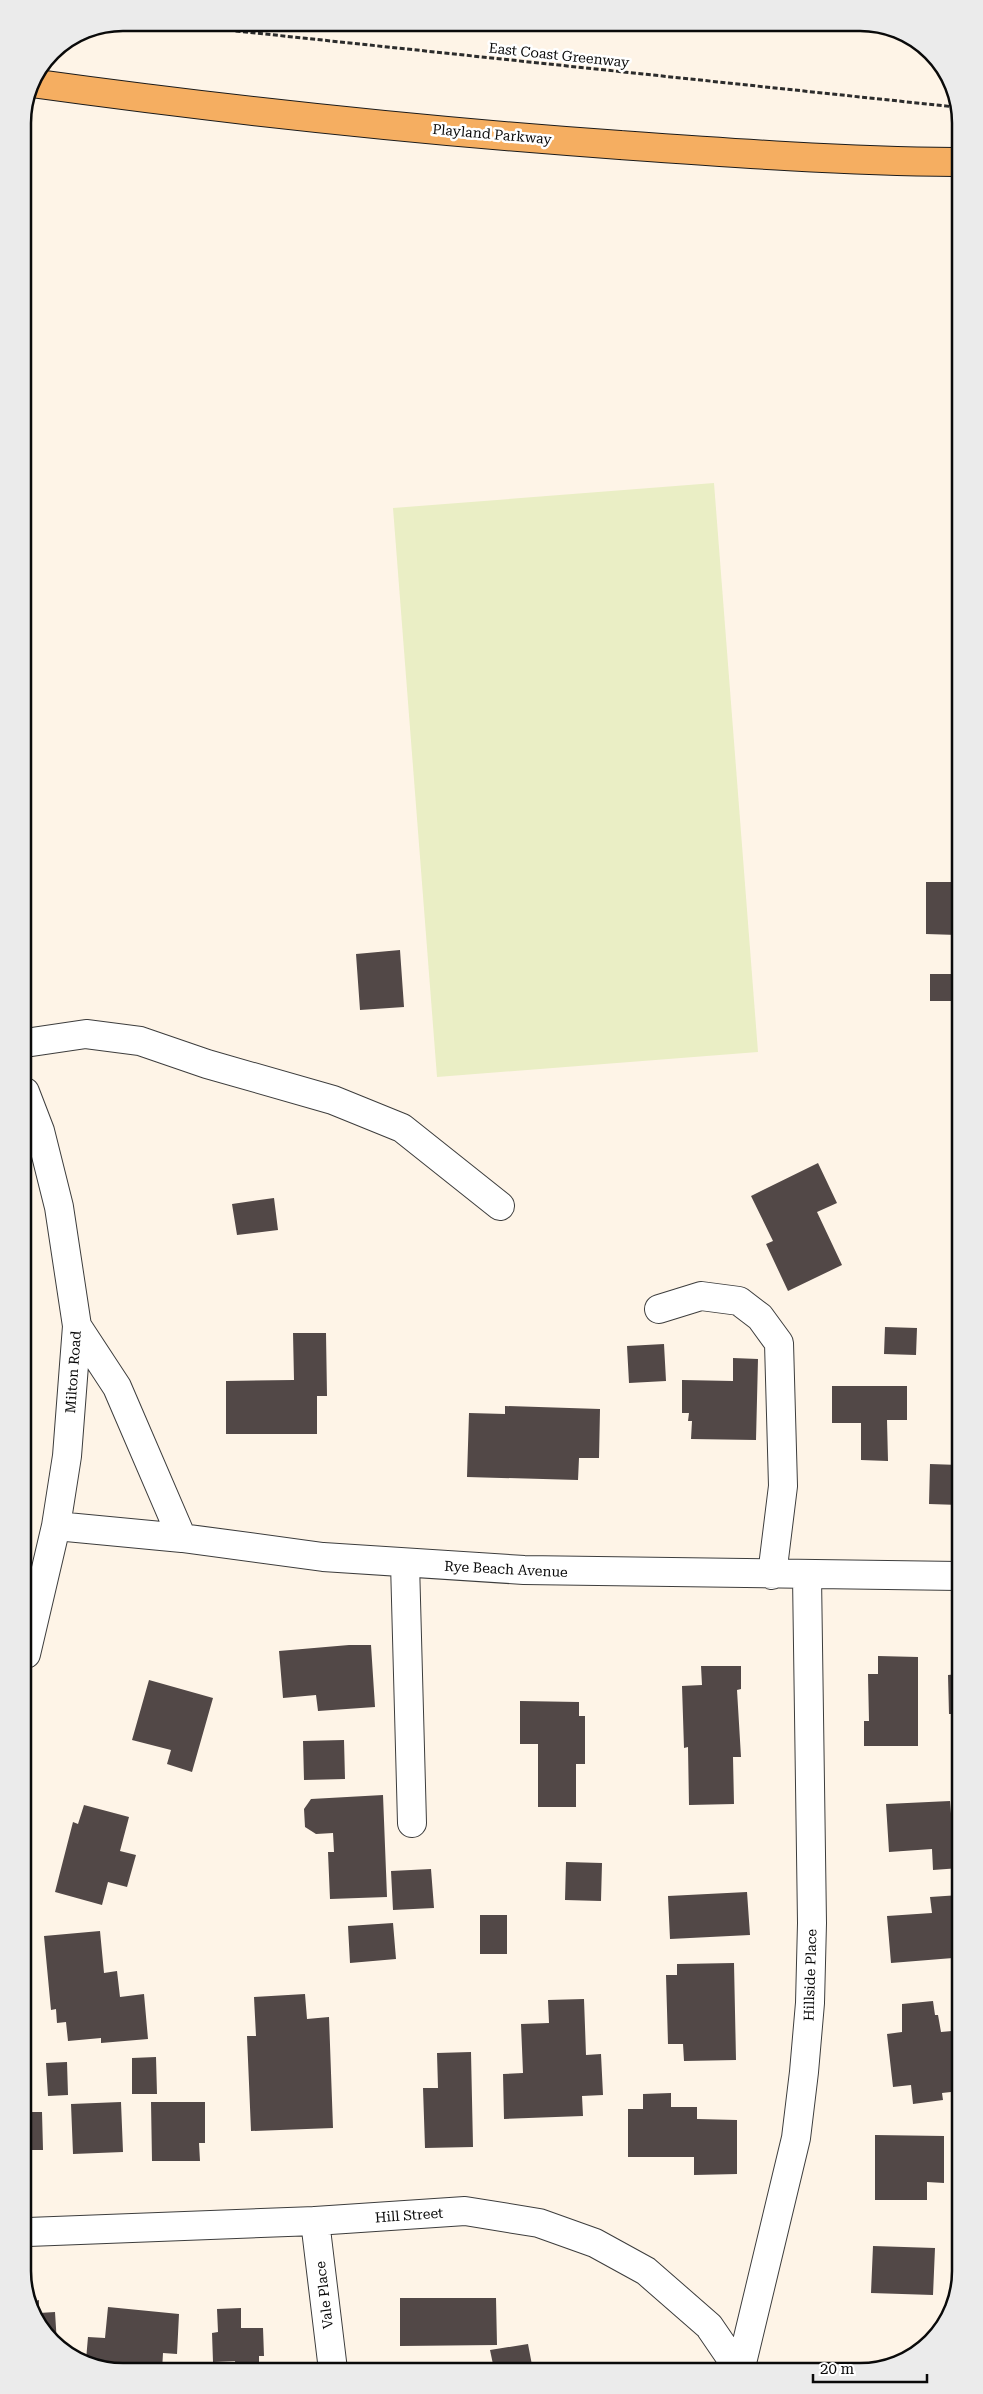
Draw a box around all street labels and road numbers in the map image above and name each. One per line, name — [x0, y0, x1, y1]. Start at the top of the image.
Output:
street label: East Coast Greenway — [488, 40, 631, 70]
street label: Playland Parkway — [432, 121, 553, 147]
street label: Milton Road — [62, 1330, 84, 1414]
street label: Rye Beach Avenue — [444, 1558, 569, 1580]
street label: Hillside Place — [800, 1928, 820, 2021]
street label: Hill Street — [374, 2205, 444, 2225]
street label: Vale Place — [312, 2260, 336, 2330]

